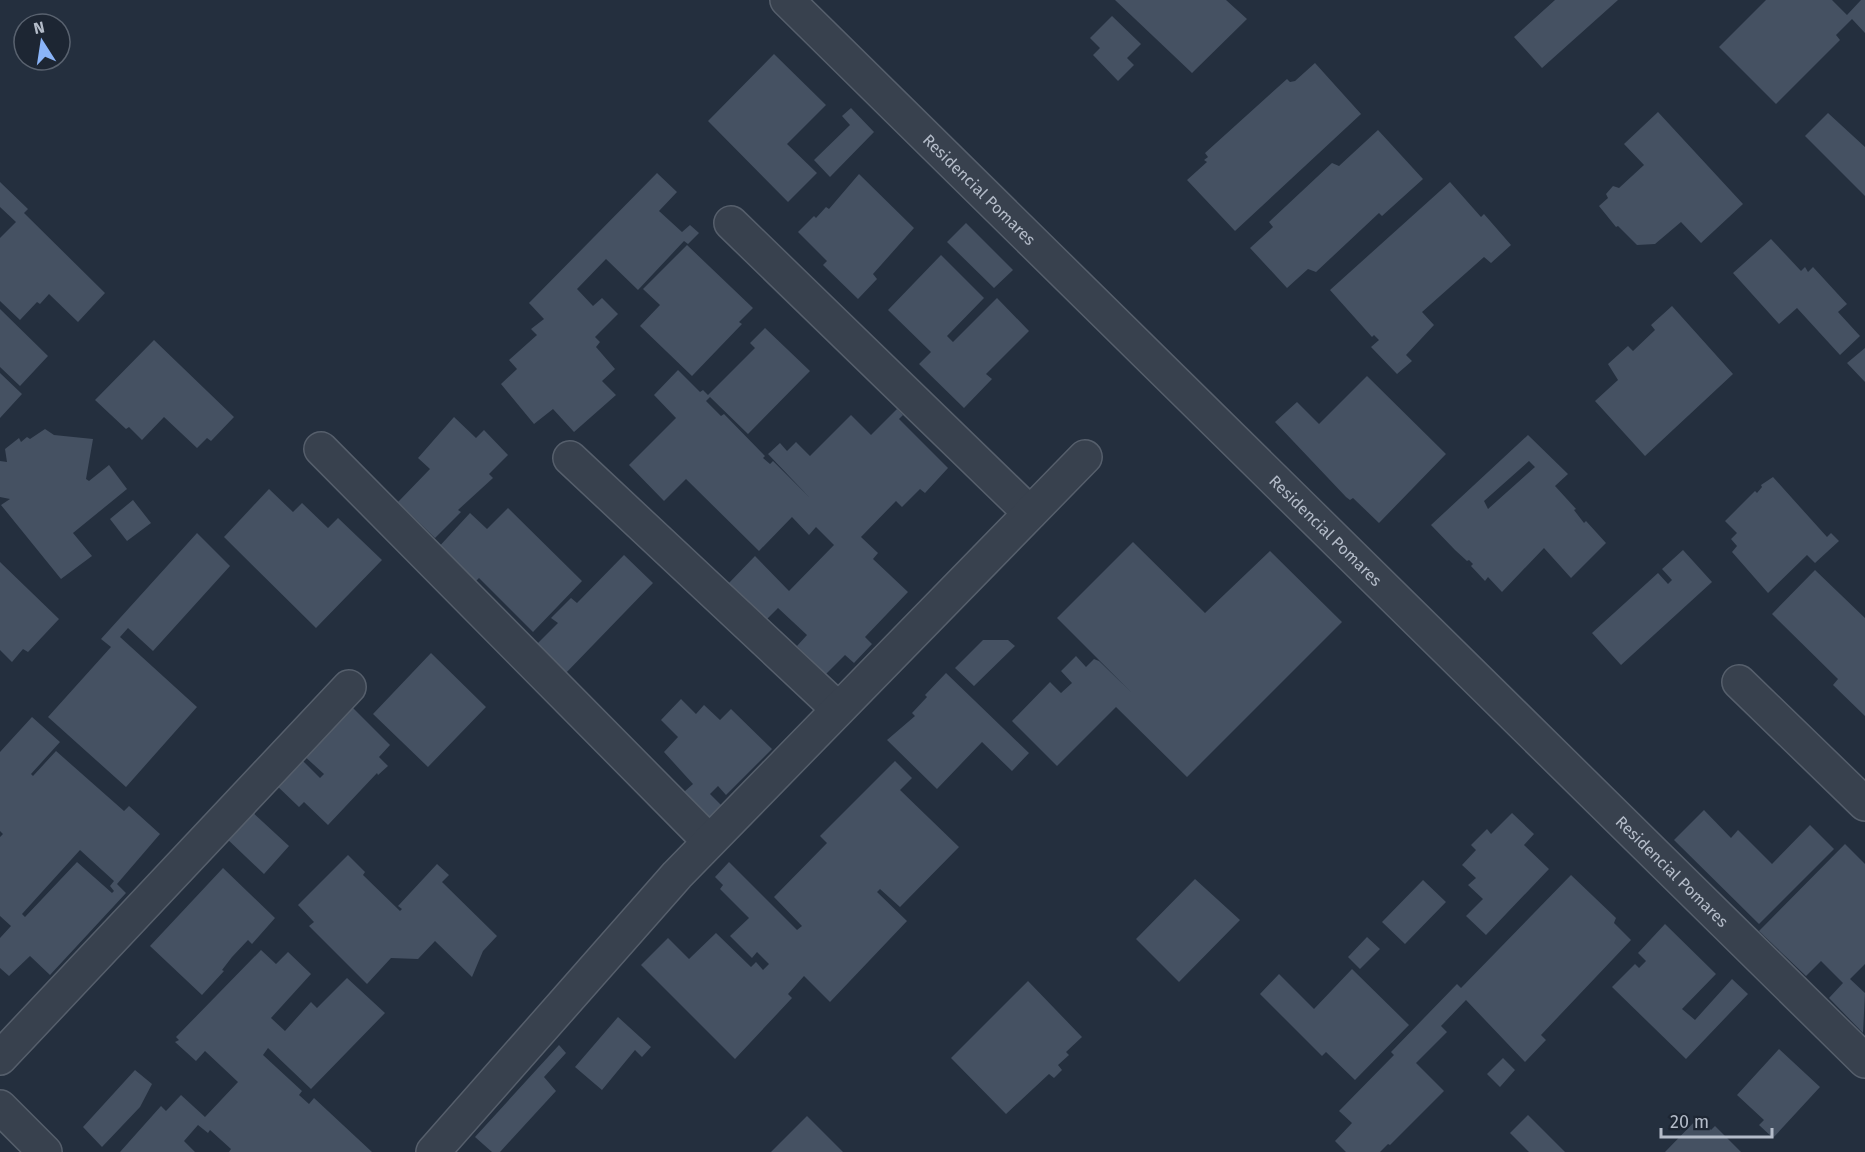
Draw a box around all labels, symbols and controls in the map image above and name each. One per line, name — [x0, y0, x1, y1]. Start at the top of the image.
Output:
north arrow — [12, 12, 72, 72]
text: N — [32, 17, 46, 38]
street label: Residencial Pomares — [919, 130, 1039, 249]
street label: Residencial Pomares — [1265, 471, 1386, 590]
street label: Residencial Pomares — [1612, 812, 1732, 931]
scale bar — [1661, 1101, 1772, 1139]
text: 20 m — [1670, 1111, 1709, 1133]

